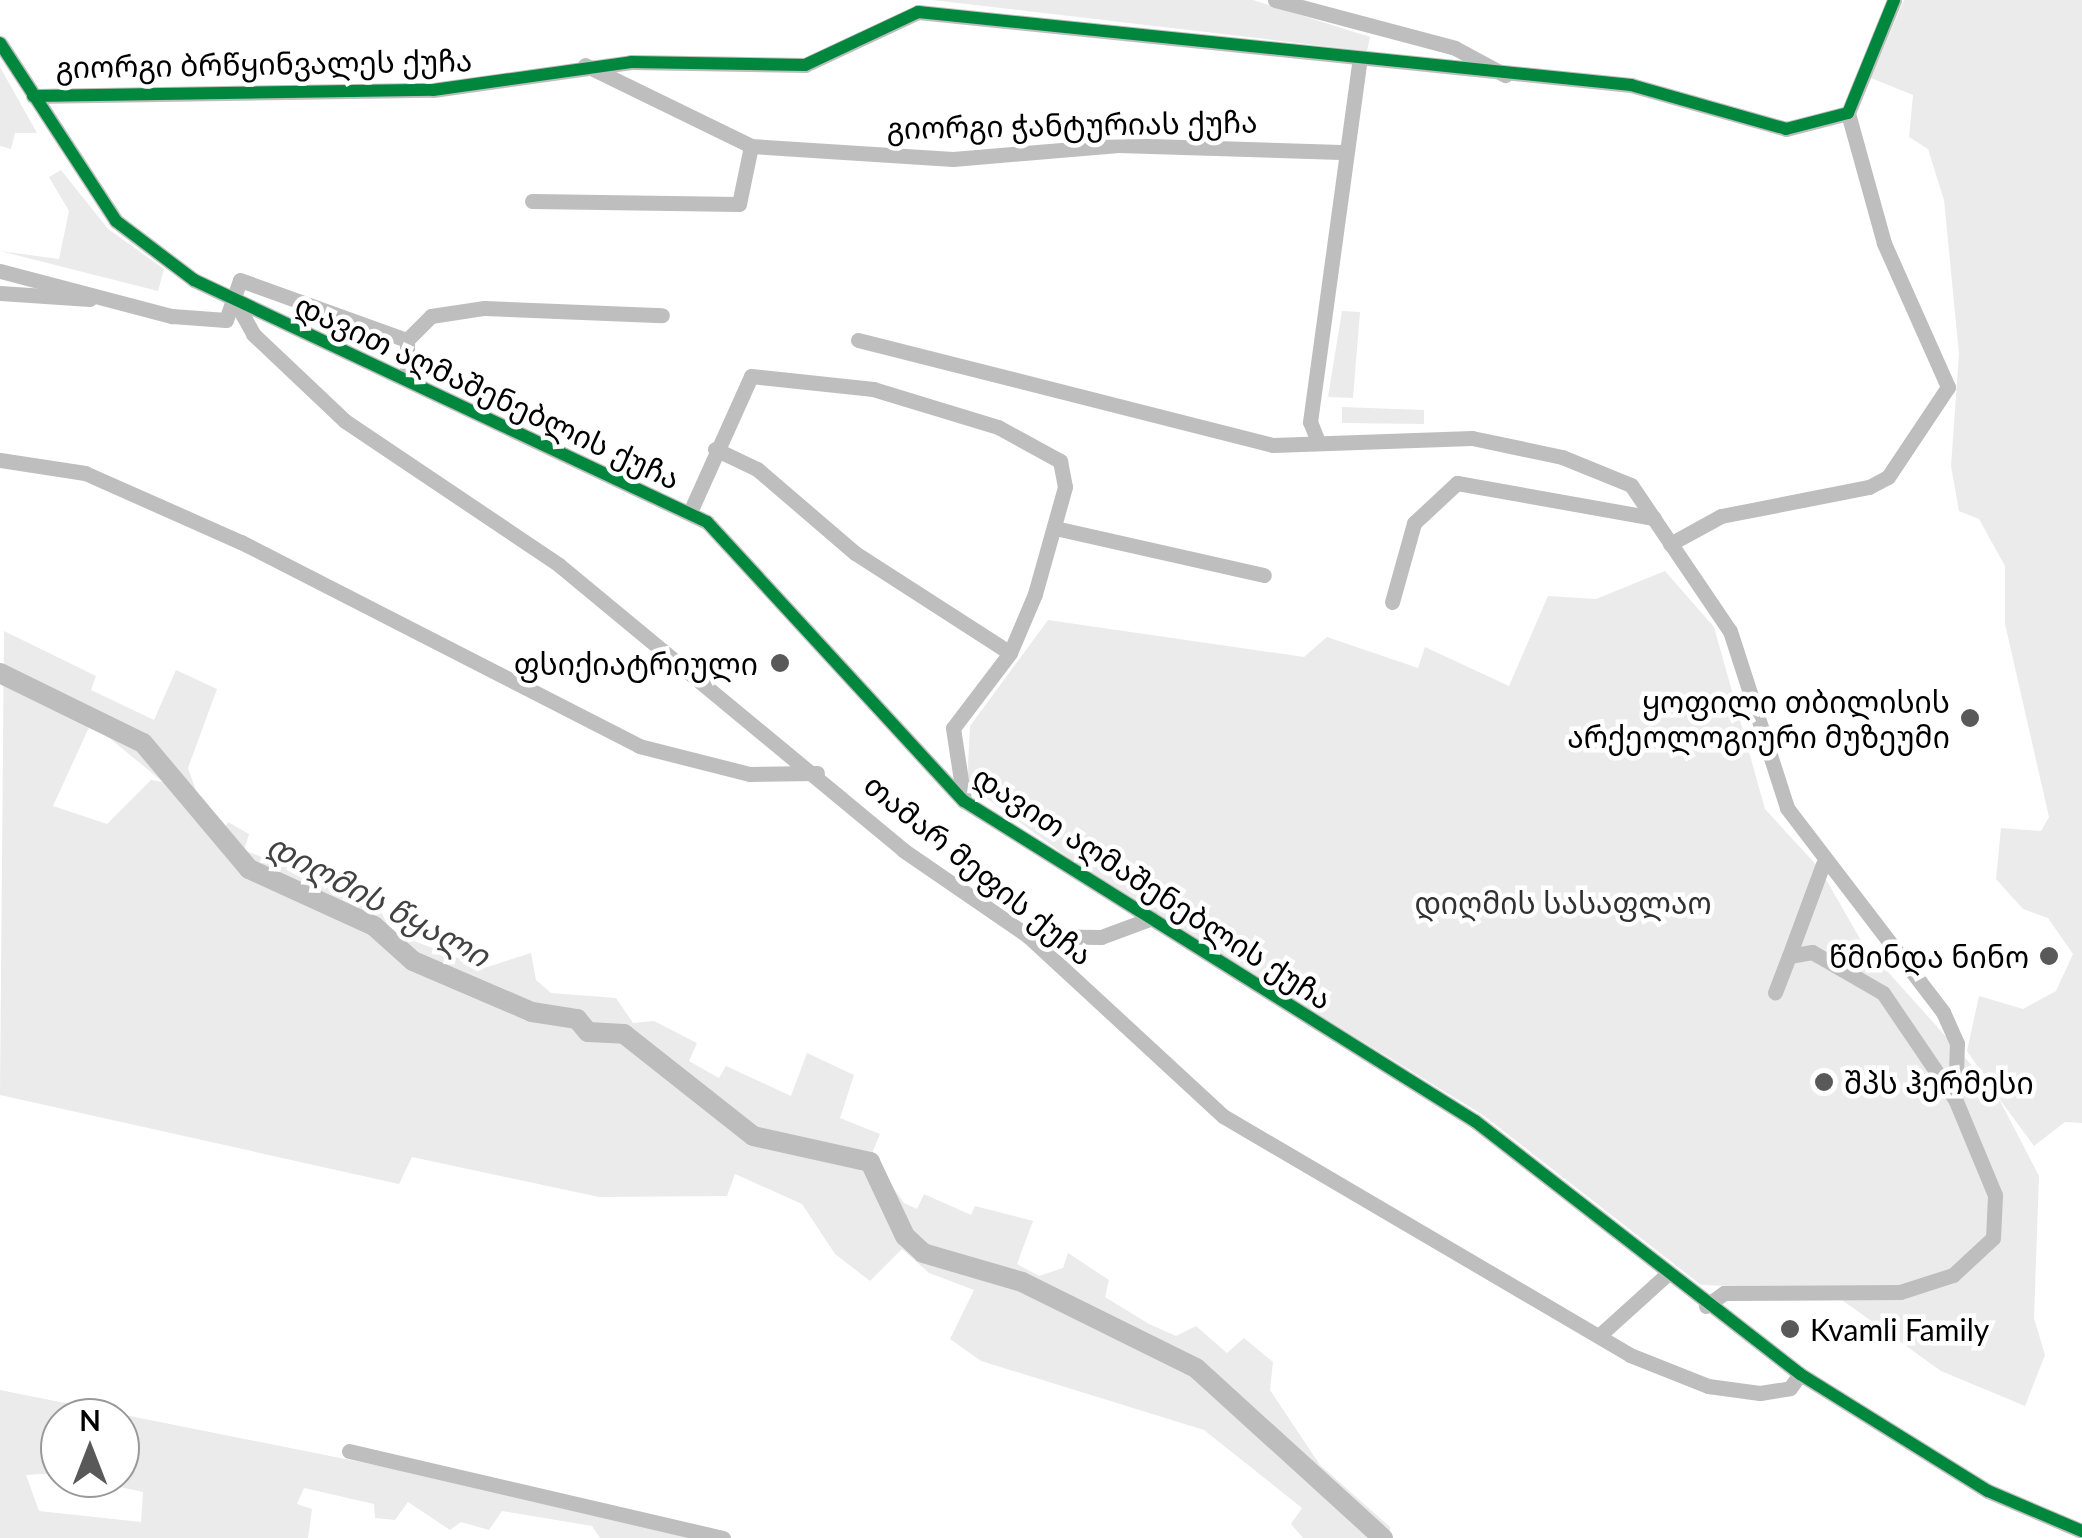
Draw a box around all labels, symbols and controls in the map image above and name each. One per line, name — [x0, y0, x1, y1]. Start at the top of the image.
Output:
street label: გიორგი ბრწყინვალეს ქუჩა — [55, 41, 473, 85]
street label: გიორგი ჭანტურიას ქუჩა — [886, 103, 1258, 145]
street label: დავით აღმაშენებლის ქუჩა — [290, 286, 686, 496]
place label: ფსიქიატრიული — [514, 645, 758, 681]
marker: ფსიქიატრიული — [767, 650, 793, 676]
place label: ყოფილი თბილისის არქეოლოგიური მუზეუმი — [1567, 683, 1950, 754]
marker: ყოფილი თბილისის არქეოლოგიური მუზეუმი — [1959, 707, 1981, 729]
street label: დავით აღმაშენებლის ქუჩა — [967, 757, 1339, 1017]
street label: თამარ მეფის ქუჩა — [858, 766, 1100, 972]
water label: დიღმის წყალი — [260, 825, 496, 975]
park label: დიღმის სასაფლაო — [1414, 884, 1712, 920]
place label: წმინდა ნინო — [1829, 938, 2029, 974]
marker: წმინდა ნინო — [2038, 945, 2060, 967]
place label: შპს ჰერმესი — [1844, 1064, 2034, 1100]
marker: შპს ჰერმესი — [1813, 1071, 1835, 1093]
place label: Kvamli Family — [1810, 1311, 1989, 1347]
marker: Kvamli Family — [1779, 1318, 1801, 1340]
north arrow — [40, 1398, 140, 1498]
text: N — [79, 1403, 101, 1437]

